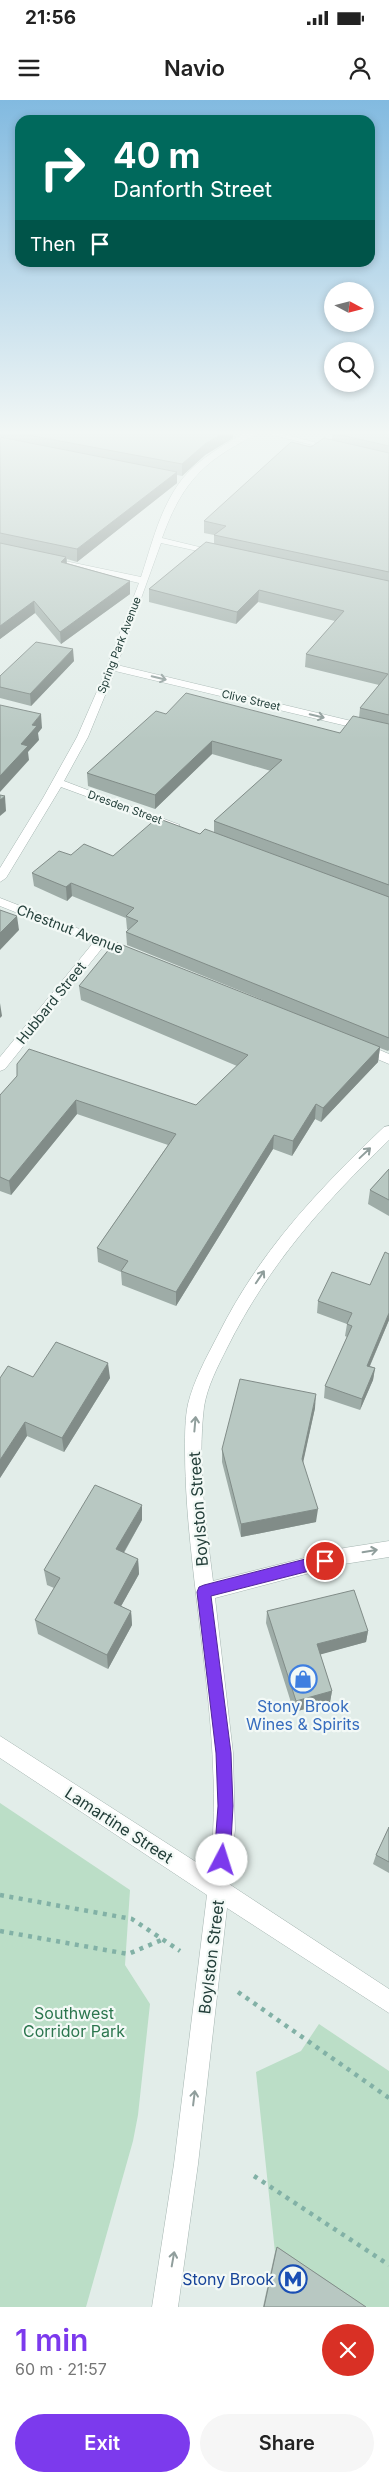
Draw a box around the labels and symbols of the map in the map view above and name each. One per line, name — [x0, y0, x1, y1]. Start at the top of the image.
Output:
north arrow — [324, 282, 374, 332]
street label: Spring Park Avenue — [94, 595, 144, 695]
one-way arrow — [151, 674, 167, 683]
street label: Clive Street — [220, 686, 282, 714]
one-way arrow — [309, 712, 325, 721]
street label: Dresden Street — [86, 787, 164, 827]
street label: Chestnut Avenue — [14, 900, 126, 957]
street label: Hubbard Street — [12, 958, 89, 1047]
one-way arrow — [358, 1147, 371, 1159]
one-way arrow — [255, 1270, 265, 1284]
one-way arrow — [190, 1416, 199, 1432]
street label: Boylston Street — [184, 1451, 212, 1567]
pin — [304, 1540, 346, 1582]
one-way arrow — [361, 1546, 377, 1556]
shop icon: Stony Brook Wines & Spirits — [288, 1664, 318, 1694]
place label: Stony Brook Wines & Spirits — [246, 1696, 360, 1734]
street label: Lamartine Street — [61, 1783, 177, 1867]
position arrow — [195, 1833, 247, 1885]
street label: Boylston Street — [194, 1899, 228, 2015]
park label: Southwest Corridor Park — [23, 2003, 125, 2041]
one-way arrow — [189, 2090, 199, 2106]
one-way arrow — [168, 2251, 178, 2267]
metro station icon: Stony Brook — [278, 2264, 308, 2294]
place label: Stony Brook — [182, 2269, 274, 2289]

